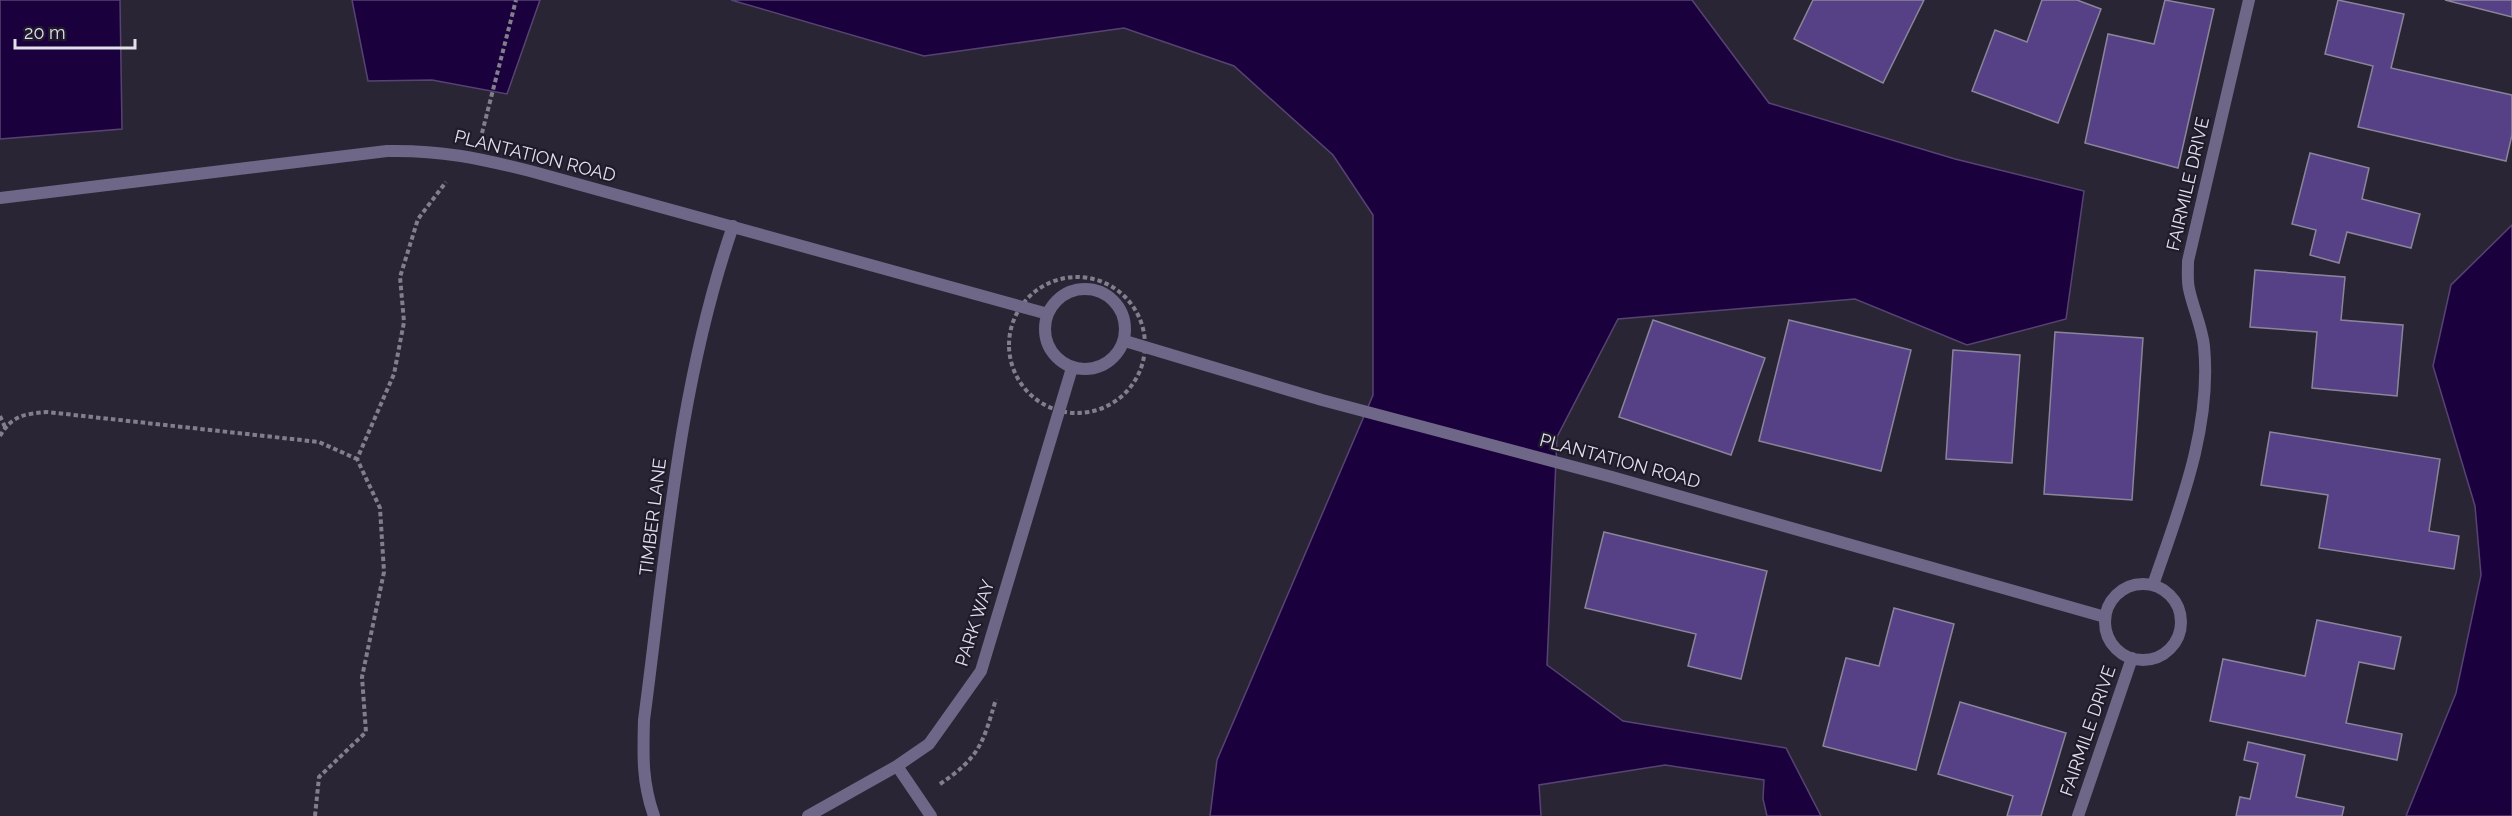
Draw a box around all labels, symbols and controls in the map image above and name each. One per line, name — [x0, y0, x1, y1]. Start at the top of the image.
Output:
scale bar — [15, 12, 135, 50]
text: 20 m — [24, 22, 66, 43]
street label: FAIRMILE DRIVE — [2162, 115, 2213, 253]
street label: PLANTATION ROAD — [452, 125, 618, 186]
street label: PLANTATION ROAD — [1537, 429, 1703, 492]
street label: TIMBER LANE — [635, 457, 670, 577]
street label: PARK WAY — [951, 577, 998, 669]
street label: FAIRMILE DRIVE — [2055, 663, 2120, 799]

